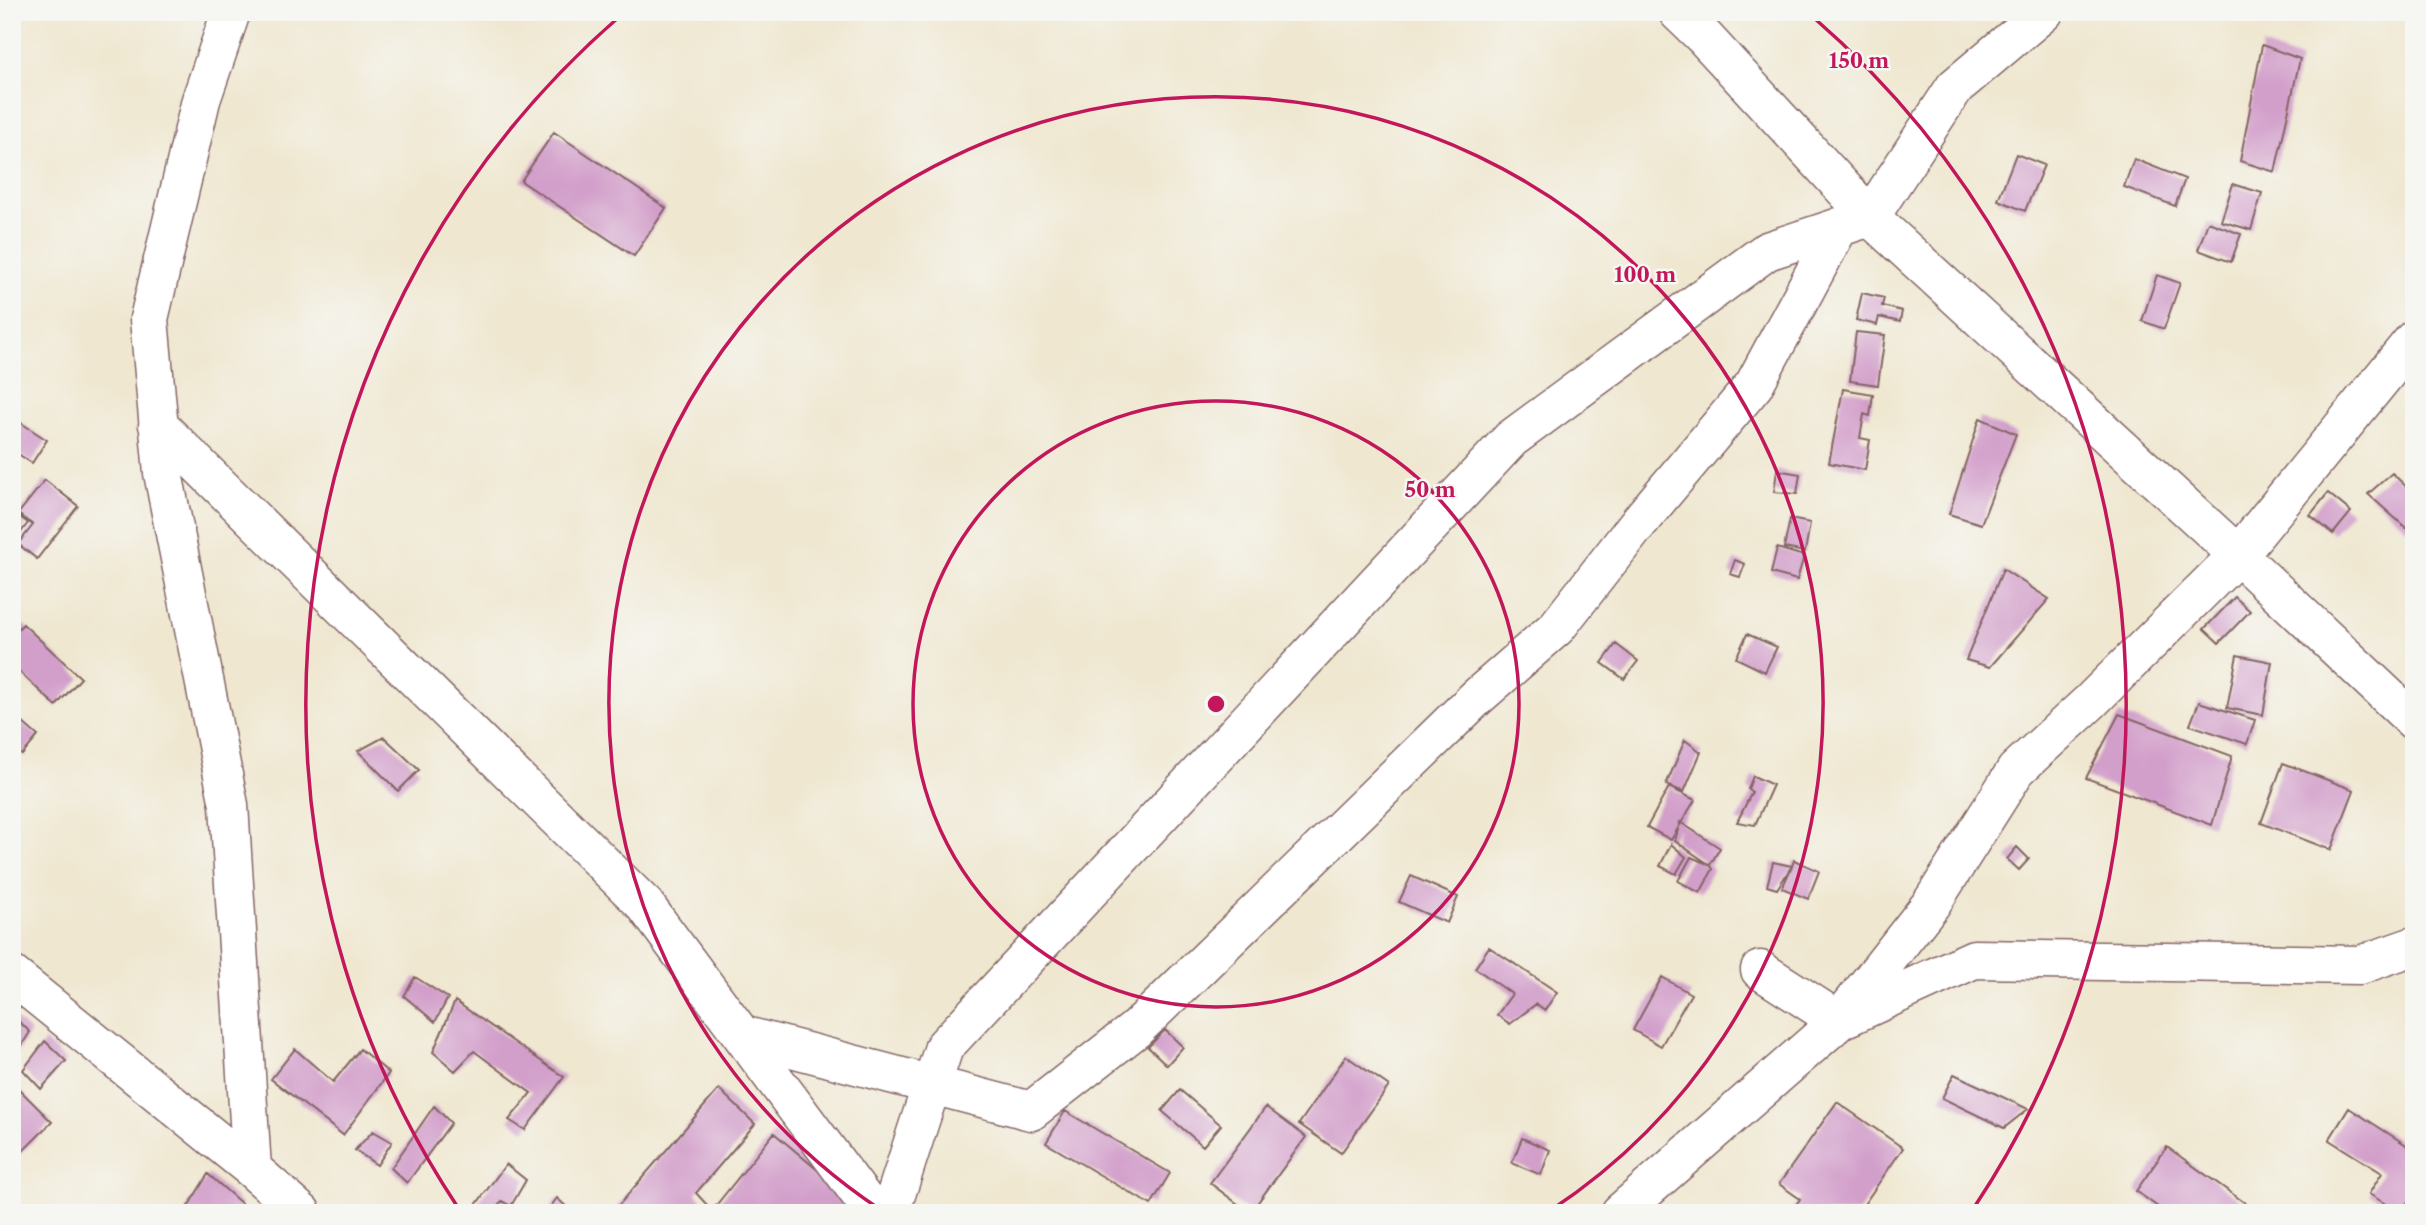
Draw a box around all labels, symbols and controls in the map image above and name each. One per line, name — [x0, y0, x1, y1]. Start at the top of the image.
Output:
text: 150 m — [1829, 48, 1889, 73]
text: 100 m — [1614, 262, 1676, 287]
text: 50 m — [1404, 477, 1456, 502]
centre of rings — [1204, 692, 1228, 716]

